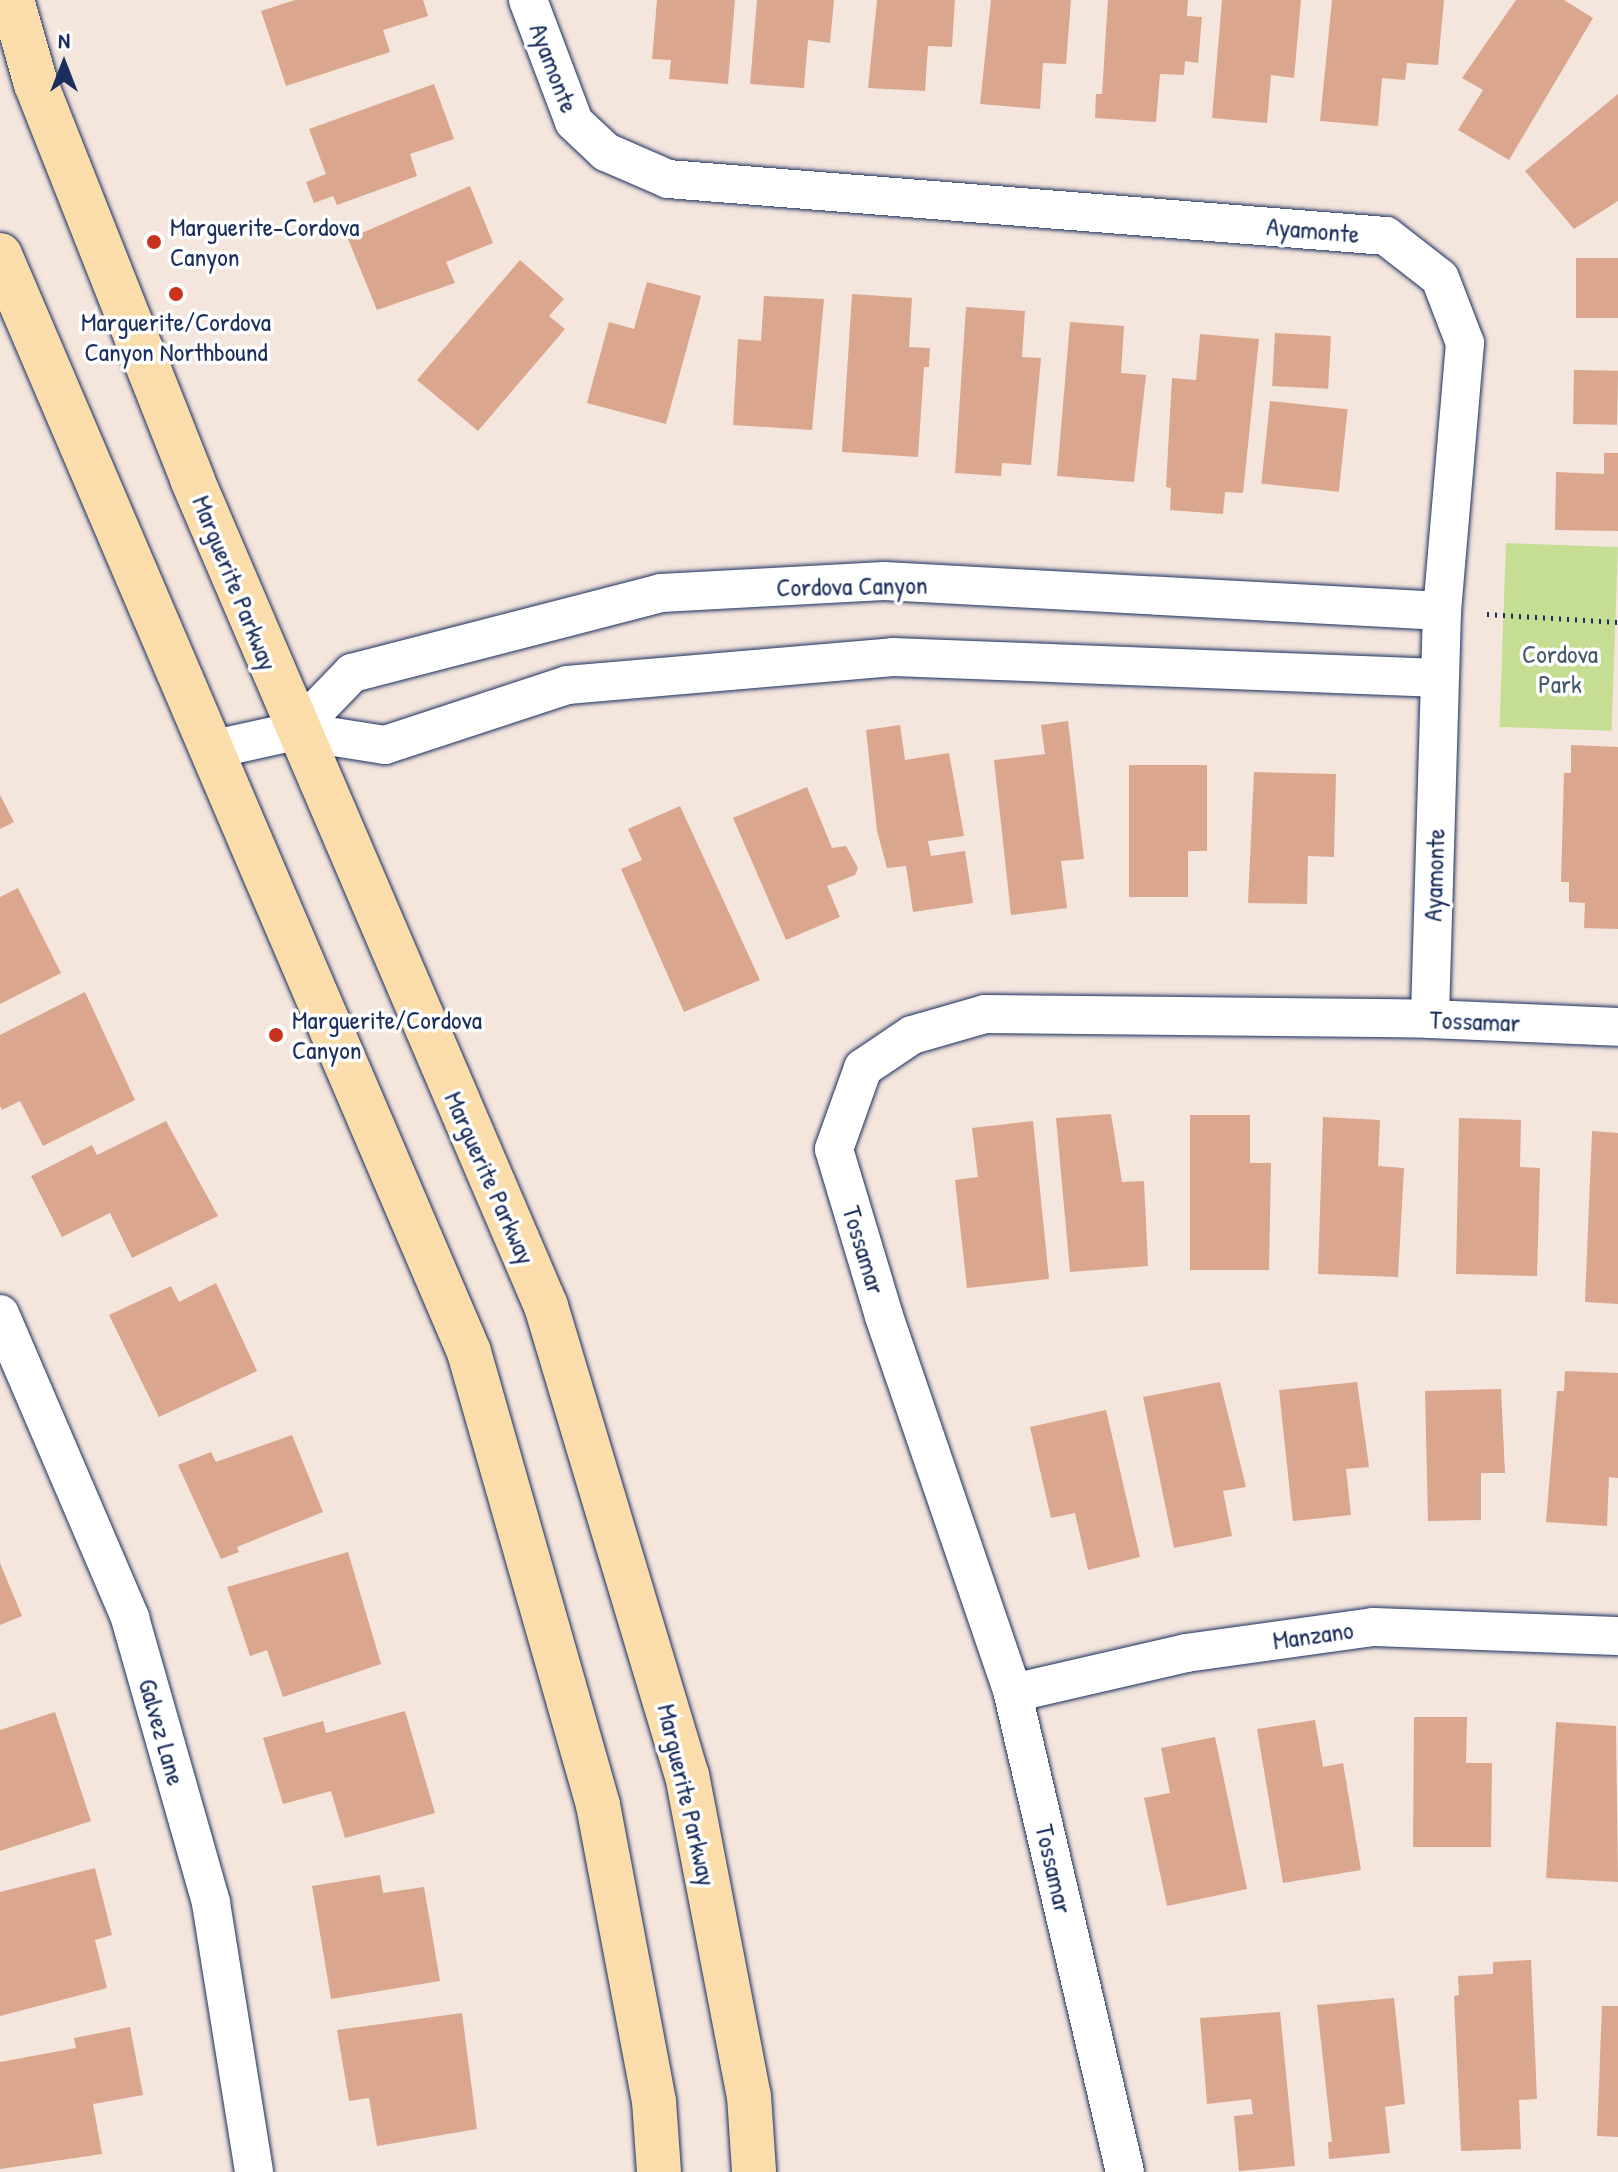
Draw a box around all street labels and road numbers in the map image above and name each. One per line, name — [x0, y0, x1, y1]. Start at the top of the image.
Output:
street label: Ayamonte — [523, 19, 585, 117]
street label: Ayamonte — [1265, 210, 1361, 250]
street label: Marguerite Parkway — [186, 491, 284, 675]
street label: Cordova Canyon — [776, 569, 928, 603]
street label: Ayamonte — [1417, 828, 1451, 922]
street label: Tossamar — [1429, 1004, 1521, 1038]
street label: Marguerite Parkway — [438, 1087, 542, 1269]
street label: Tossamar — [836, 1202, 892, 1298]
street label: Manzano — [1271, 1614, 1355, 1656]
street label: Galvez Lane — [132, 1675, 192, 1789]
street label: Marguerite Parkway — [651, 1701, 723, 1889]
street label: Tossamar — [1029, 1821, 1079, 1917]

